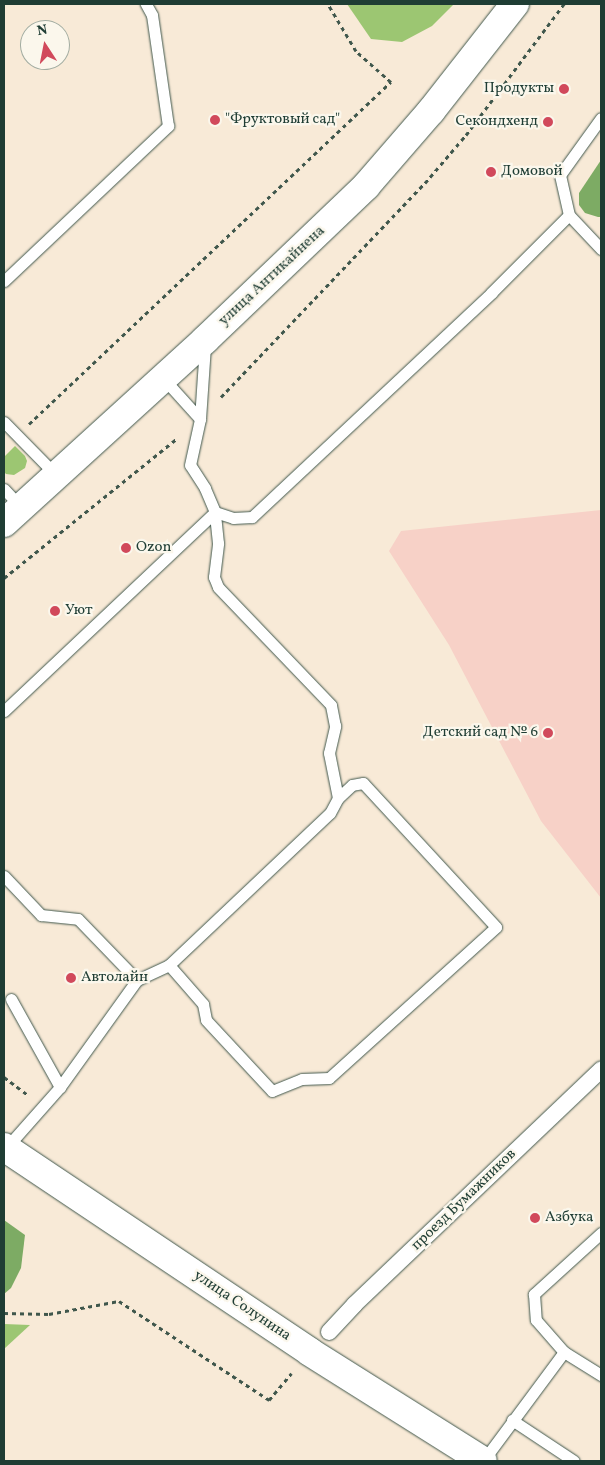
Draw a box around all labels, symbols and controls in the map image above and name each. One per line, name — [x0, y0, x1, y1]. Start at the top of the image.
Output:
north arrow — [20, 20, 70, 70]
text: N — [35, 20, 49, 41]
place label: Продукты — [484, 80, 554, 98]
marker: Продукты — [558, 83, 570, 95]
place label: "Фруктовый сад" — [225, 111, 340, 129]
place label: Секондхенд — [455, 113, 538, 131]
marker: "Фруктовый сад" — [209, 114, 221, 126]
marker: Секондхенд — [542, 116, 554, 128]
place label: Домовой — [501, 163, 563, 181]
marker: Домовой — [485, 166, 497, 178]
street label: улица Антикайнена — [215, 222, 329, 330]
place label: Ozon — [136, 539, 171, 557]
marker: Ozon — [120, 542, 132, 554]
place label: Уют — [65, 602, 92, 620]
marker: Уют — [49, 605, 61, 617]
place label: Детский сад № 6 — [423, 724, 538, 742]
marker: Детский сад № 6 — [542, 727, 554, 739]
place label: Автолайн — [81, 969, 148, 987]
marker: Автолайн — [65, 972, 77, 984]
street label: проезд Бумажников — [408, 1145, 520, 1255]
place label: Азбука — [545, 1209, 593, 1227]
marker: Азбука — [529, 1212, 541, 1224]
street label: улица Солунина — [190, 1267, 294, 1345]

